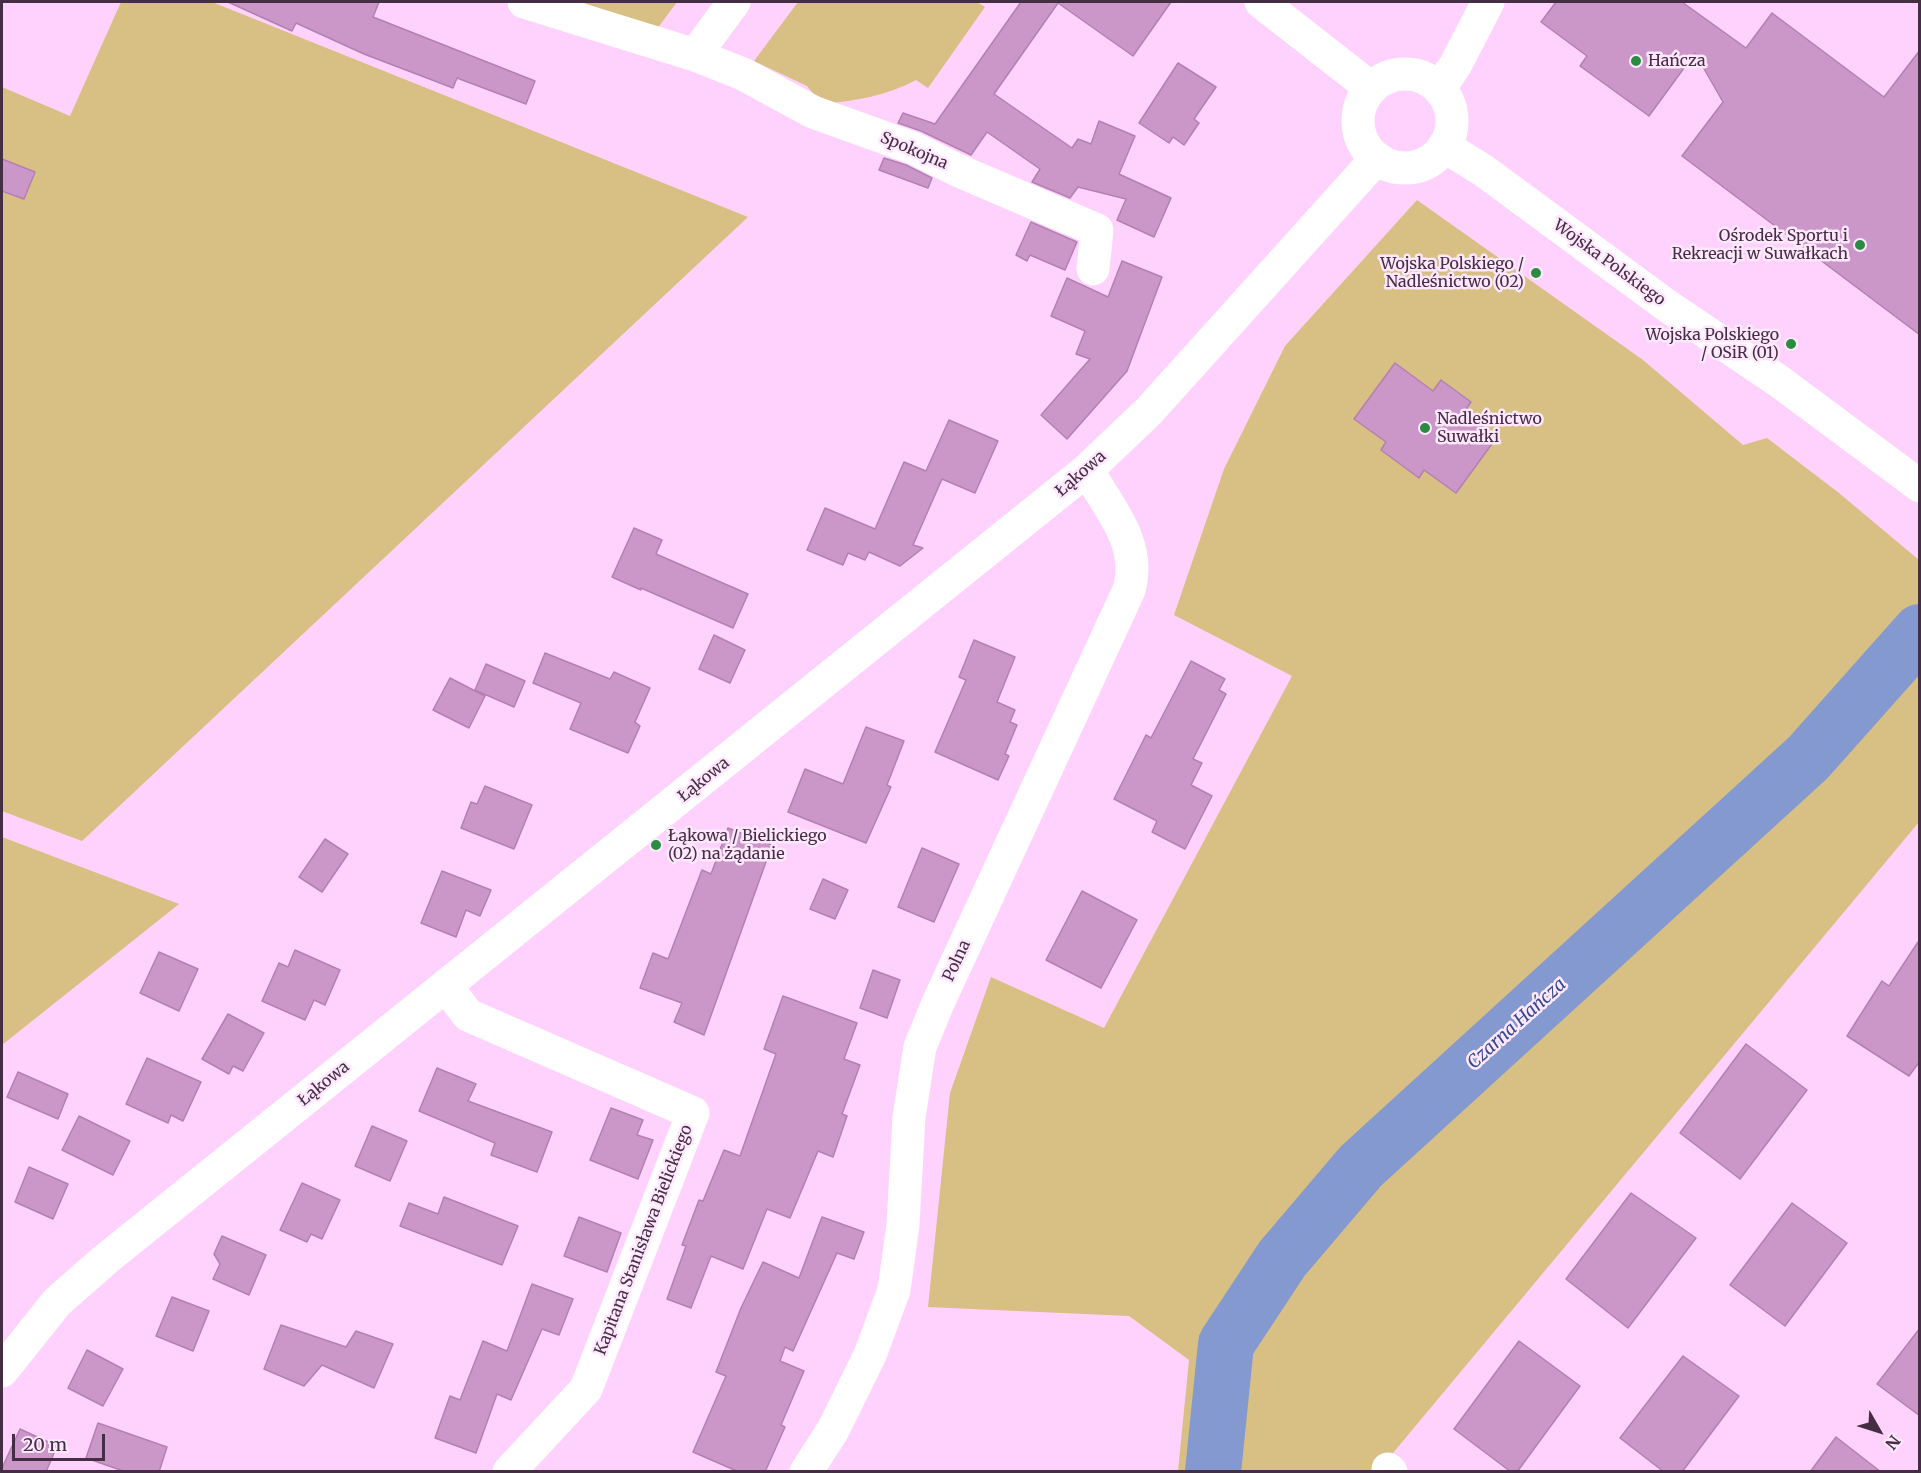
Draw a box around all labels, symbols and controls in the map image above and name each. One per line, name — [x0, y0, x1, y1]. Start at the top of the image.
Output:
place label: Hańcza — [1648, 51, 1706, 71]
marker: Hańcza — [1629, 54, 1643, 68]
street label: Spokojna — [877, 128, 951, 174]
street label: Wojska Polskiego — [1549, 216, 1669, 310]
place label: Ośrodek Sportu i Rekreacji w Suwałkach — [1672, 226, 1848, 264]
marker: Ośrodek Sportu i Rekreacji w Suwałkach — [1853, 238, 1867, 252]
place label: Wojska Polskiego / Nadleśnictwo (02) — [1380, 254, 1524, 292]
marker: Wojska Polskiego / Nadleśnictwo (02) — [1529, 266, 1543, 280]
place label: Wojska Polskiego / OSiR (01) — [1645, 325, 1779, 363]
marker: Wojska Polskiego / OSiR (01) — [1784, 337, 1798, 351]
place label: Nadleśnictwo Suwałki — [1437, 409, 1542, 447]
marker: Nadleśnictwo Suwałki — [1418, 421, 1432, 435]
street label: Łąkowa — [1052, 447, 1110, 501]
street label: Łąkowa — [675, 754, 733, 806]
place label: Łąkowa / Bielickiego (02) na żądanie — [668, 826, 827, 864]
marker: Łąkowa / Bielickiego (02) na żądanie — [649, 838, 663, 852]
street label: Polna — [939, 937, 975, 985]
water label: Czarna Hańcza — [1463, 974, 1571, 1074]
street label: Łąkowa — [295, 1058, 353, 1110]
street label: Kapitana Stanisława Bielickiego — [591, 1122, 697, 1358]
north arrow — [1849, 1401, 1909, 1461]
scale bar — [15, 1422, 108, 1460]
text: N — [1881, 1431, 1905, 1454]
text: 20 m — [23, 1433, 67, 1456]

